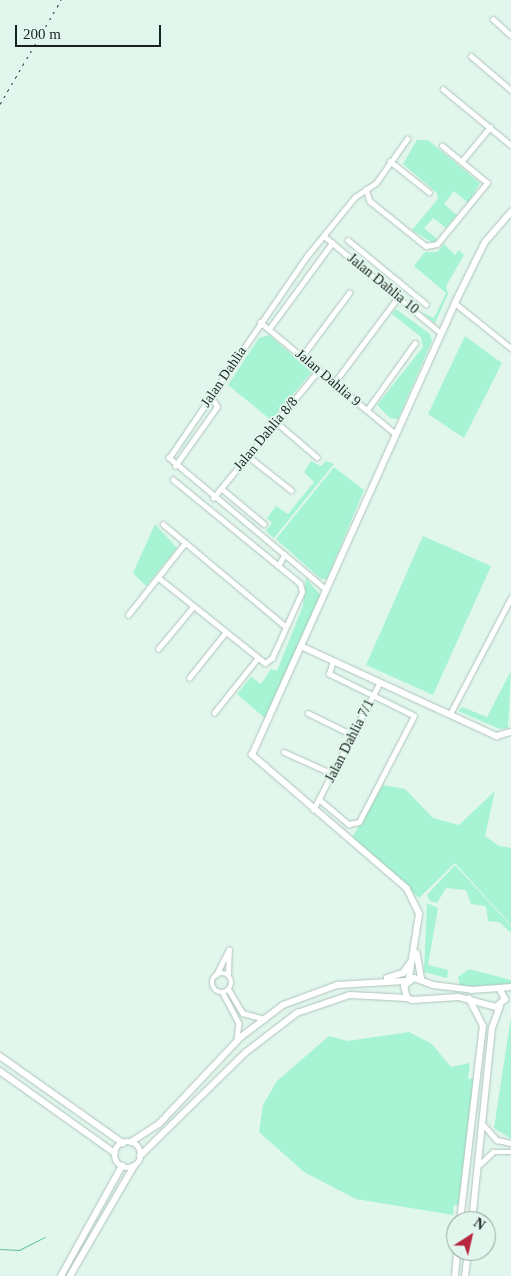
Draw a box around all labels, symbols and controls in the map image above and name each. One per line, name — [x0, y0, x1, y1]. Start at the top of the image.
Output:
scale bar — [18, 15, 164, 47]
text: 200 m — [23, 26, 61, 42]
street label: Jalan Dahlia 10 — [339, 246, 427, 322]
street label: Jalan Dahlia — [194, 339, 254, 415]
street label: Jalan Dahlia 9 — [288, 342, 368, 414]
street label: Jalan Dahlia 8/8 — [226, 388, 306, 480]
street label: Jalan Dahlia 7/1 — [319, 691, 381, 791]
north arrow — [446, 1211, 496, 1261]
text: N — [471, 1215, 488, 1233]

